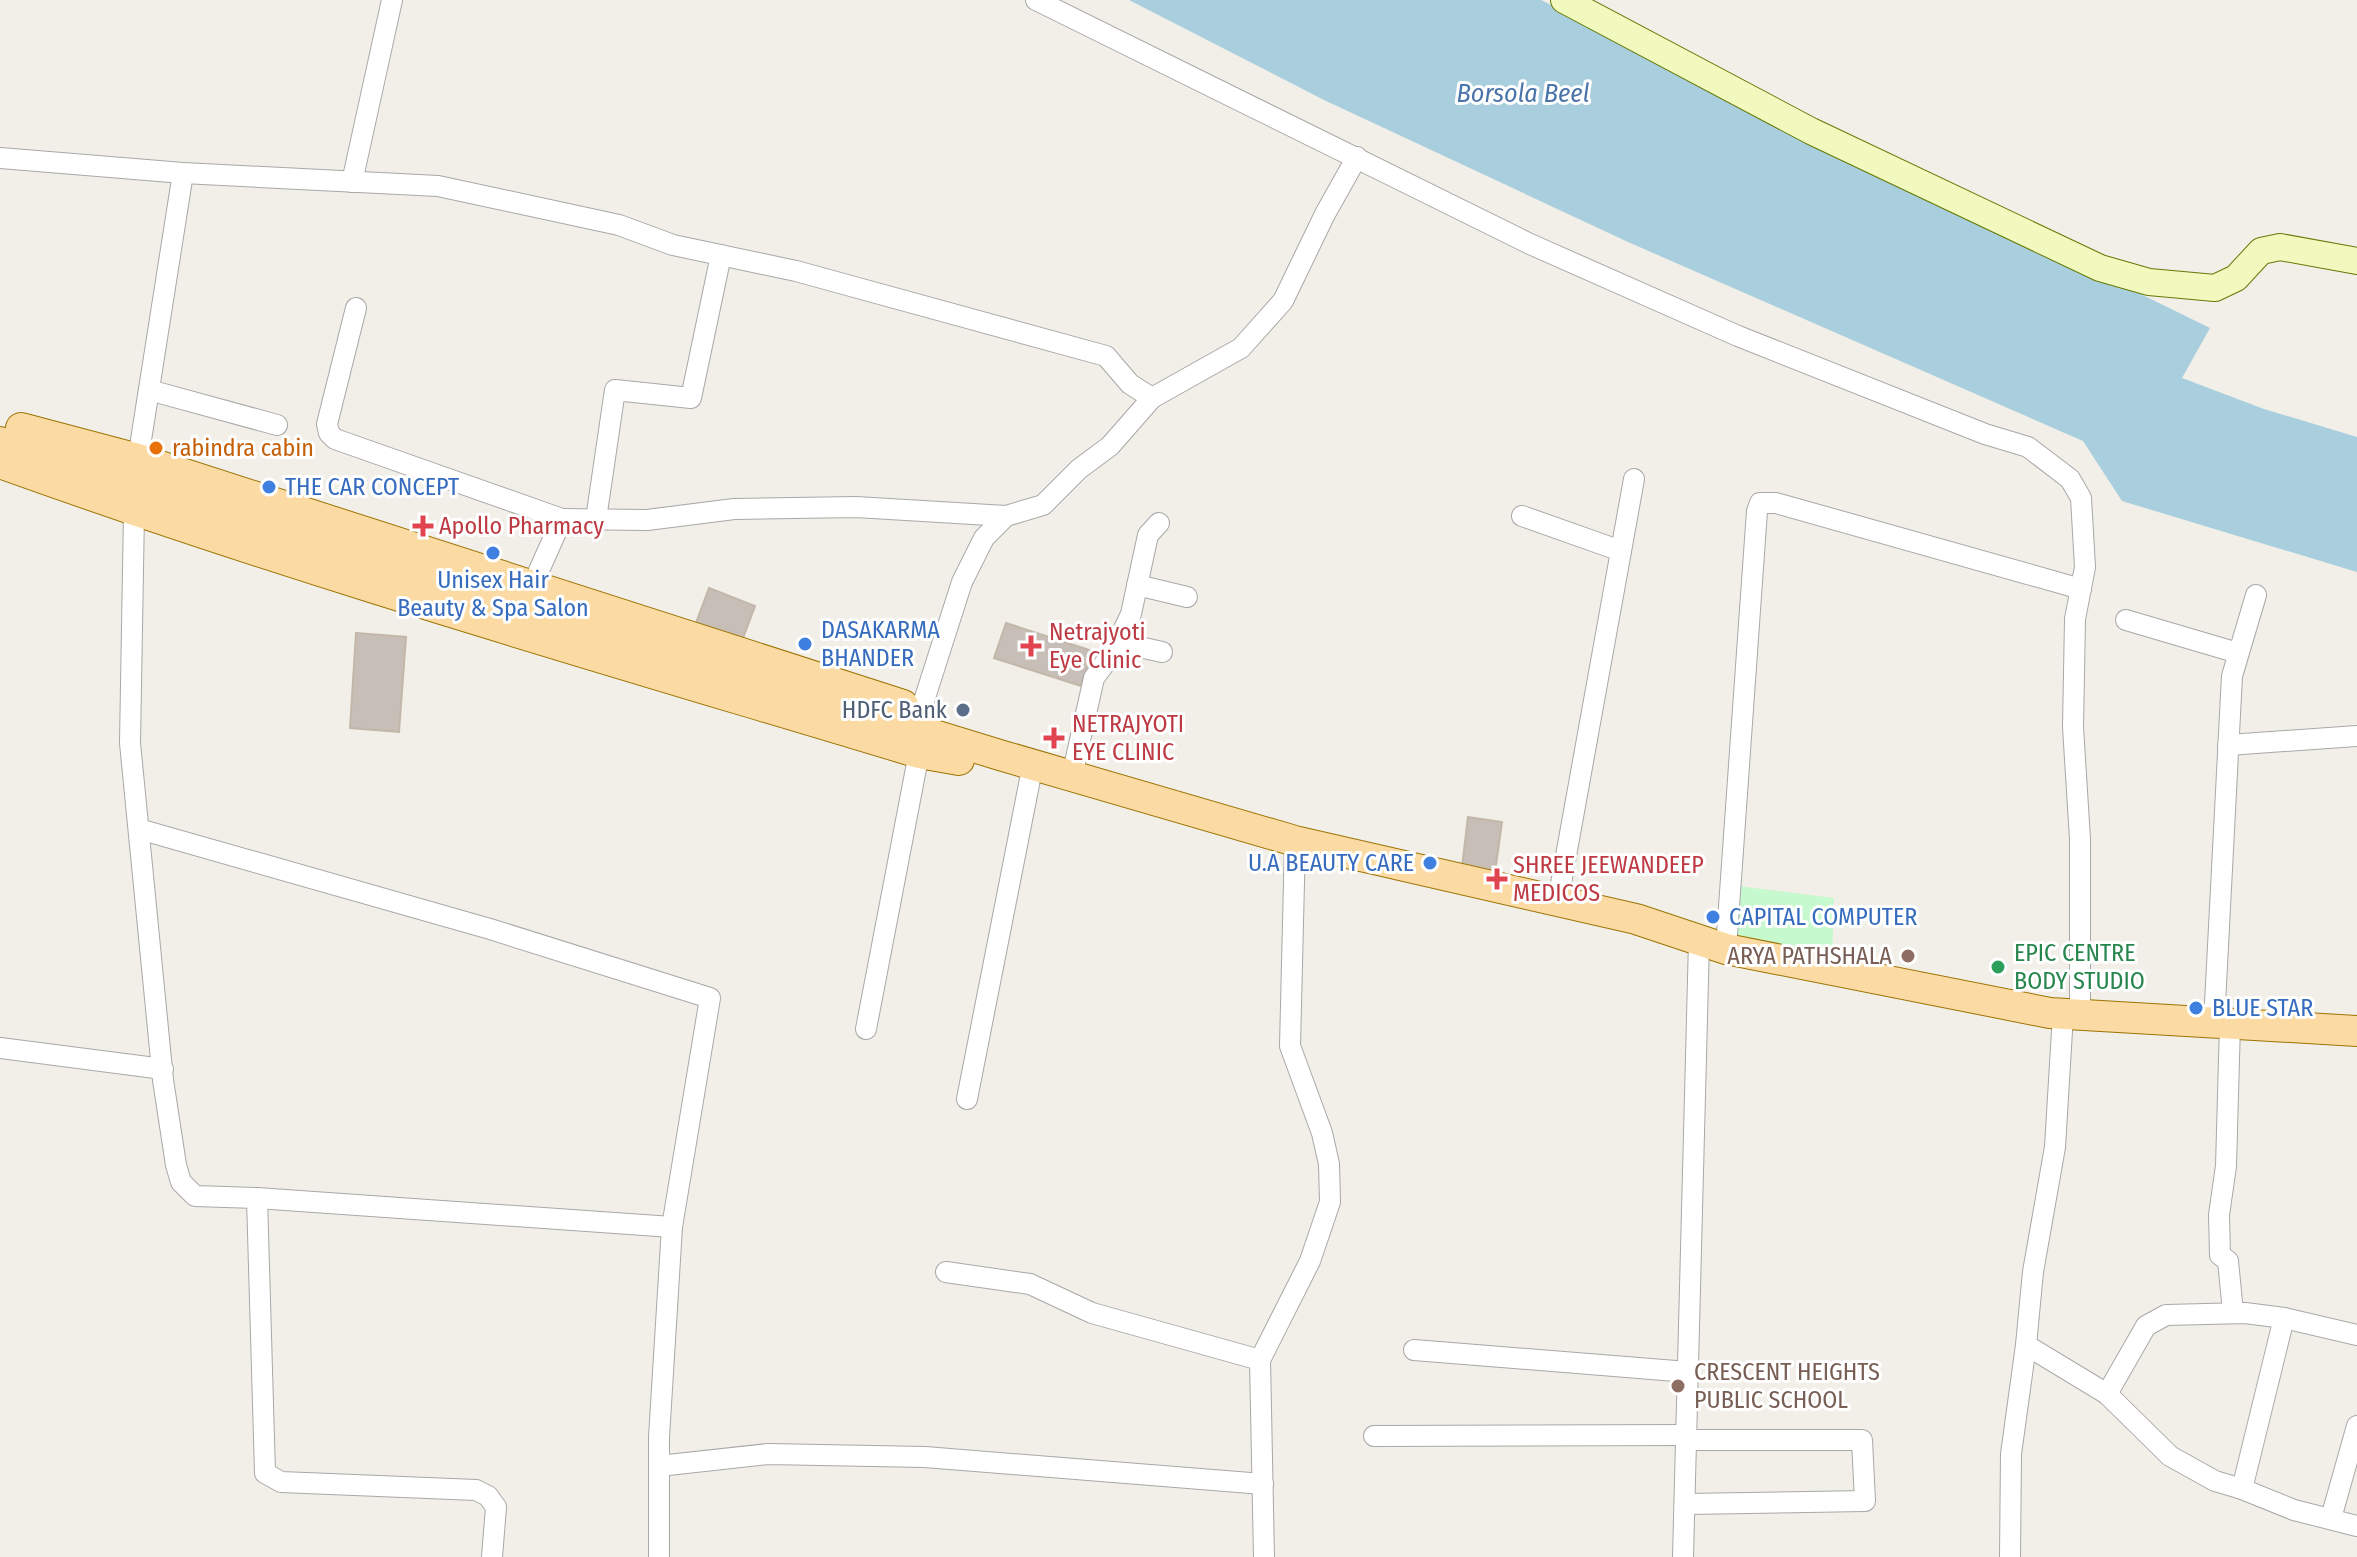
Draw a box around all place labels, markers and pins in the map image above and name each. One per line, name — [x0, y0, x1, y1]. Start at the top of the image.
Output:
place label: rabindra cabin — [172, 434, 314, 462]
marker: rabindra cabin — [147, 439, 165, 457]
place label: THE CAR CONCEPT — [285, 473, 459, 501]
marker: THE CAR CONCEPT — [260, 478, 278, 496]
place label: Apollo Pharmacy — [439, 512, 604, 540]
marker: Apollo Pharmacy — [414, 517, 432, 535]
marker: Unisex Hair Beauty & Spa Salon — [484, 544, 502, 562]
place label: Unisex Hair Beauty & Spa Salon — [397, 566, 589, 622]
place label: DASAKARMA BHANDER — [821, 616, 940, 672]
place label: Netrajyoti Eye Clinic — [1049, 618, 1146, 674]
marker: DASAKARMA BHANDER — [796, 635, 814, 653]
marker: Netrajyoti Eye Clinic — [1020, 635, 1042, 657]
place label: HDFC Bank — [842, 696, 948, 724]
marker: HDFC Bank — [954, 701, 972, 719]
place label: NETRAJYOTI EYE CLINIC — [1072, 710, 1184, 766]
marker: NETRAJYOTI EYE CLINIC — [1043, 727, 1065, 749]
place label: U.A BEAUTY CARE — [1248, 849, 1414, 877]
place label: SHREE JEEWANDEEP MEDICOS — [1513, 851, 1704, 907]
marker: U.A BEAUTY CARE — [1421, 854, 1439, 872]
marker: SHREE JEEWANDEEP MEDICOS — [1488, 870, 1506, 888]
place label: CAPITAL COMPUTER — [1729, 903, 1917, 931]
marker: CAPITAL COMPUTER — [1704, 908, 1722, 926]
place label: EPIC CENTRE BODY STUDIO — [2014, 939, 2145, 995]
place label: ARYA PATHSHALA — [1727, 942, 1892, 970]
marker: ARYA PATHSHALA — [1899, 947, 1917, 965]
marker: EPIC CENTRE BODY STUDIO — [1989, 958, 2007, 976]
place label: BLUE STAR — [2212, 994, 2313, 1022]
marker: BLUE STAR — [2187, 999, 2205, 1017]
place label: CRESCENT HEIGHTS PUBLIC SCHOOL — [1694, 1358, 1880, 1414]
marker: CRESCENT HEIGHTS PUBLIC SCHOOL — [1669, 1377, 1687, 1395]

